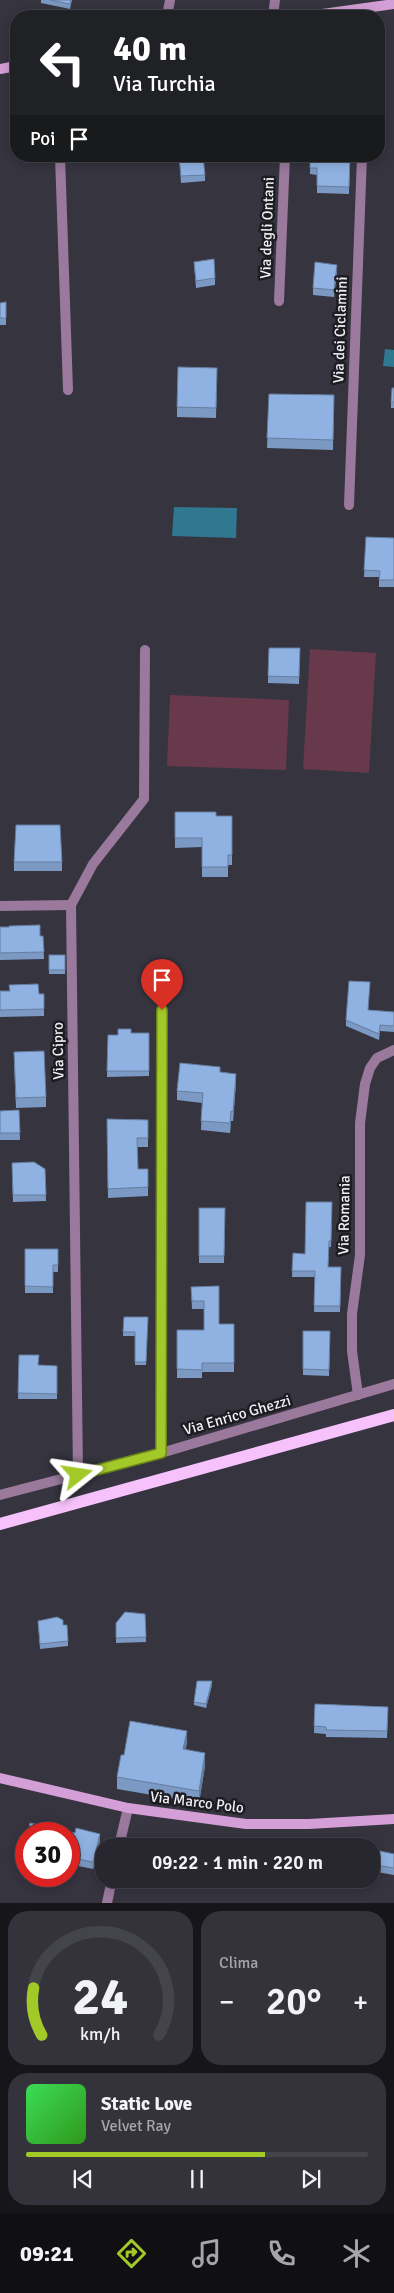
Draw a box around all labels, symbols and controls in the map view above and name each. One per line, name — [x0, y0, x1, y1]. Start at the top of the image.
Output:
text: 40 m — [113, 27, 187, 70]
icon: left — [30, 30, 95, 95]
text: Via Turchia — [113, 70, 216, 97]
icon: arrive — [65, 125, 93, 153]
text: Poi — [30, 127, 55, 151]
street label: Via degli Ontani — [256, 177, 278, 279]
street label: Via dei Ciclamini — [329, 276, 351, 384]
pin — [141, 959, 183, 1010]
icon: arrive — [148, 966, 176, 994]
street label: Via Cipro — [48, 1022, 68, 1080]
street label: Via Romania — [334, 1175, 354, 1255]
street label: Via Enrico Ghezzi — [181, 1391, 293, 1439]
position arrow — [51, 1448, 103, 1500]
street label: Via Marco Polo — [149, 1787, 245, 1817]
speed limit sign: 30 — [15, 1822, 80, 1887]
text: 09:22 · 1 min · 220 m — [152, 1851, 323, 1875]
text: Clima — [219, 1953, 258, 1973]
text: 24 — [72, 1965, 129, 2029]
text: 20° — [266, 1978, 321, 2025]
text: − — [219, 1985, 234, 2019]
text: + — [353, 1985, 368, 2019]
text: km/h — [80, 2023, 121, 2045]
text: Static Love — [101, 2092, 192, 2116]
text: Velvet Ray — [101, 2116, 171, 2136]
icon: previous — [69, 2165, 97, 2193]
icon: pause — [183, 2165, 211, 2193]
icon: next — [297, 2165, 325, 2193]
icon: directions — [114, 2236, 149, 2271]
icon: music — [189, 2236, 224, 2271]
icon: phone — [264, 2236, 299, 2271]
icon: climate — [339, 2236, 374, 2271]
text: 09:21 — [20, 2240, 74, 2267]

